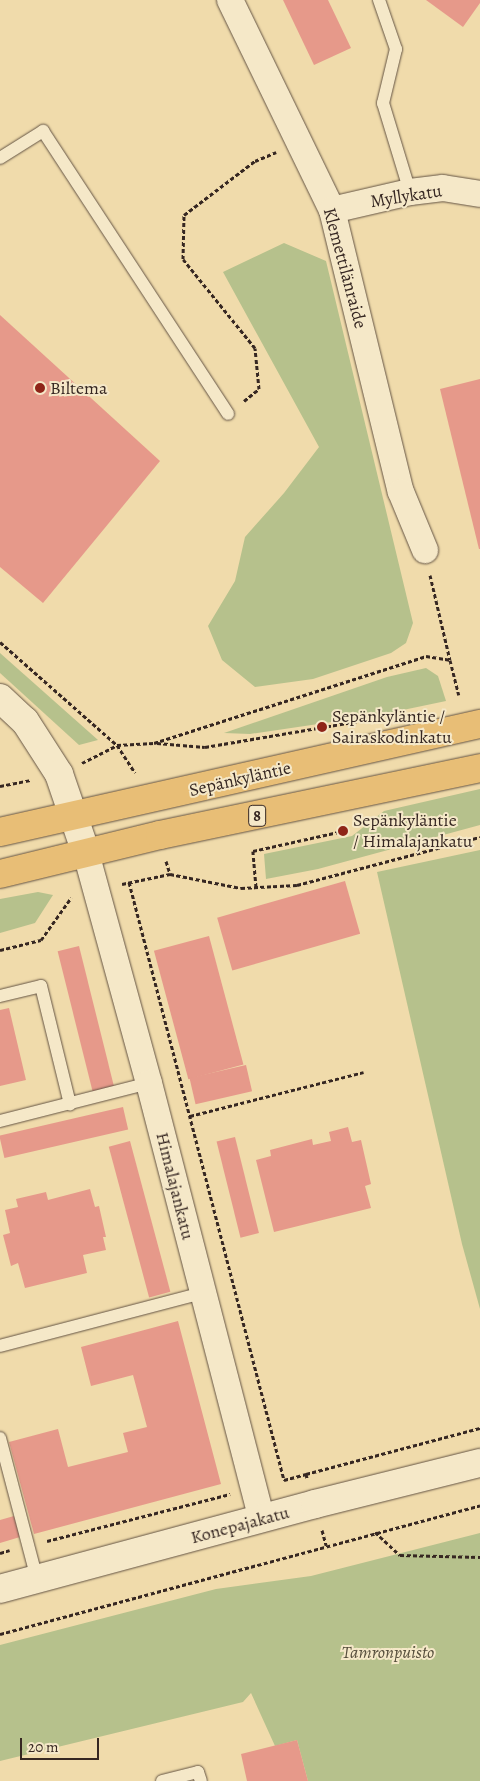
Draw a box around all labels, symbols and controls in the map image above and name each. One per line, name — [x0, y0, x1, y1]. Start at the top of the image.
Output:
street label: Myllykatu — [369, 180, 443, 212]
street label: Klemettilänraide — [318, 205, 372, 331]
place label: Biltema — [50, 377, 107, 399]
marker: Biltema — [34, 382, 46, 394]
place label: Sepänkyläntie / Sairaskodinkatu — [332, 706, 452, 749]
marker: Sepänkyläntie / Sairaskodinkatu — [316, 721, 328, 733]
street label: Sepänkyläntie — [187, 757, 293, 801]
road number: 8 — [247, 802, 267, 829]
place label: Sepänkyläntie / Himalajankatu — [353, 810, 473, 852]
marker: Sepänkyläntie / Himalajankatu — [337, 825, 349, 837]
street label: Himalajankatu — [151, 1130, 199, 1242]
street label: Konepajakatu — [188, 1501, 292, 1549]
park label: Tamronpuisto — [342, 1641, 434, 1663]
scale bar — [22, 1728, 101, 1760]
text: 20 m — [28, 1737, 59, 1757]

